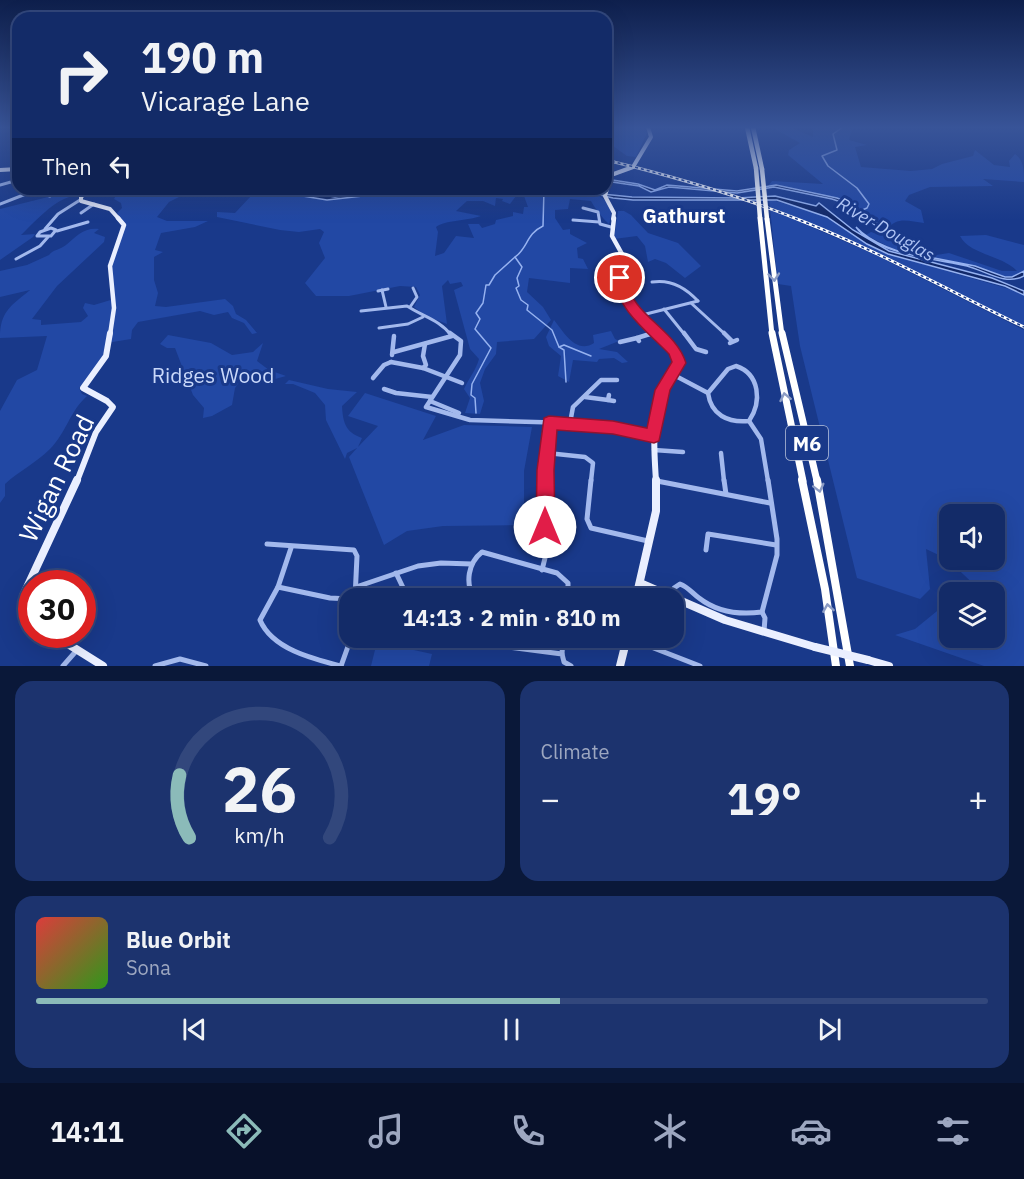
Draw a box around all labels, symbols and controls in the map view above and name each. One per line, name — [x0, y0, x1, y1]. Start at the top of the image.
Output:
text: 190 m — [141, 30, 264, 85]
icon: right — [42, 36, 120, 114]
text: Vicarage Lane — [141, 83, 310, 118]
icon: left — [104, 150, 137, 183]
text: Then — [42, 152, 92, 181]
water label: River Douglas — [833, 192, 939, 266]
district label: Gathurst — [643, 202, 725, 229]
pin — [594, 252, 645, 303]
icon: arrive — [603, 261, 636, 294]
one-way arrow — [767, 273, 780, 282]
park label: Ridges Wood — [152, 361, 274, 389]
one-way arrow — [779, 392, 792, 402]
street label: Wigan Road — [10, 409, 102, 547]
road number: M6 — [786, 426, 828, 460]
one-way arrow — [811, 483, 824, 493]
position arrow — [513, 495, 577, 559]
map controls — [939, 504, 1005, 648]
button: sound — [939, 504, 1005, 570]
speed limit sign: 30 — [18, 570, 96, 648]
button: layers — [939, 582, 1005, 648]
text: 14:13 · 2 min · 810 m — [402, 603, 621, 632]
one-way arrow — [822, 604, 835, 614]
text: Climate — [541, 738, 609, 765]
text: 26 — [222, 748, 297, 829]
text: 19° — [727, 769, 802, 827]
text: − — [541, 777, 560, 820]
text: + — [968, 777, 988, 820]
text: km/h — [235, 821, 285, 849]
text: Blue Orbit — [126, 925, 231, 954]
text: Sona — [126, 954, 171, 981]
icon: previous — [178, 1013, 211, 1046]
icon: pause — [495, 1013, 528, 1046]
icon: next — [813, 1013, 846, 1046]
icon: directions — [223, 1110, 265, 1152]
icon: music — [365, 1110, 407, 1152]
icon: phone — [507, 1110, 549, 1152]
icon: climate — [649, 1110, 691, 1152]
icon: car — [790, 1110, 832, 1152]
icon: filters — [932, 1110, 974, 1152]
text: 14:11 — [50, 1114, 124, 1149]

